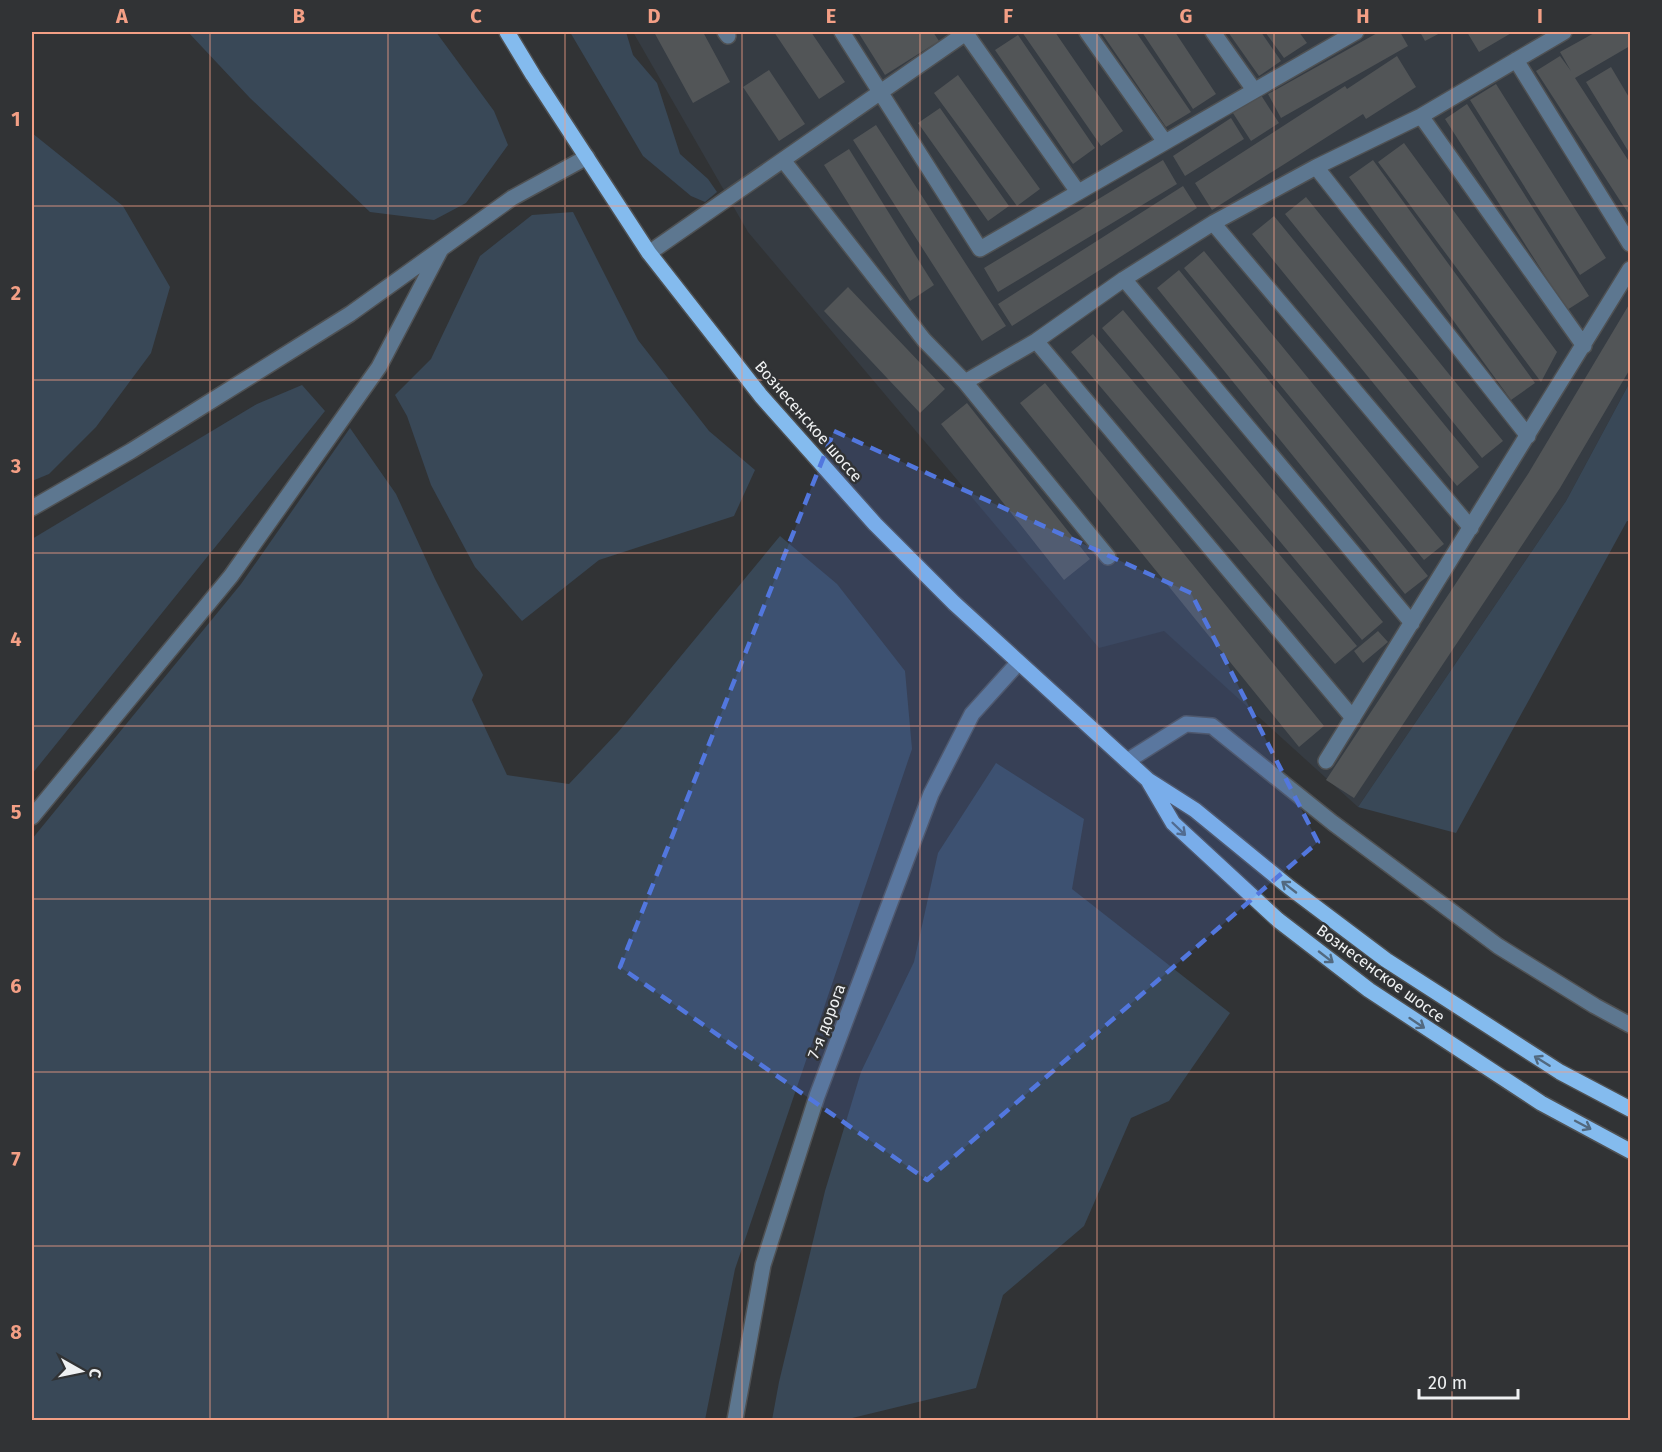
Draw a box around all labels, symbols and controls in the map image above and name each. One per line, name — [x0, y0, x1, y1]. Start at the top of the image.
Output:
text: A — [115, 4, 129, 28]
text: B — [293, 4, 305, 28]
text: C — [470, 4, 482, 28]
text: D — [647, 4, 661, 28]
text: E — [826, 4, 836, 28]
text: F — [1003, 4, 1013, 28]
text: G — [1180, 4, 1192, 28]
text: H — [1356, 4, 1370, 28]
text: I — [1537, 4, 1543, 28]
text: 1 — [11, 107, 21, 131]
text: 2 — [11, 281, 21, 305]
street label: Вознесенское шоссе — [751, 357, 866, 486]
text: 3 — [10, 454, 21, 478]
text: 4 — [10, 627, 22, 651]
text: 5 — [11, 800, 22, 824]
one-way arrow — [1172, 821, 1187, 836]
one-way arrow — [1281, 880, 1297, 893]
street label: Вознесенское шоссе — [1313, 920, 1449, 1026]
one-way arrow — [1317, 951, 1333, 964]
text: 6 — [10, 974, 22, 998]
street label: 7-я дорога — [804, 981, 849, 1061]
one-way arrow — [1408, 1017, 1425, 1029]
one-way arrow — [1534, 1054, 1551, 1067]
one-way arrow — [1574, 1119, 1591, 1131]
text: 7 — [11, 1147, 21, 1171]
text: 8 — [10, 1320, 22, 1344]
north arrow — [51, 1341, 111, 1401]
scale bar — [1419, 1362, 1518, 1400]
text: С — [85, 1367, 105, 1380]
text: 20 m — [1428, 1372, 1467, 1394]

